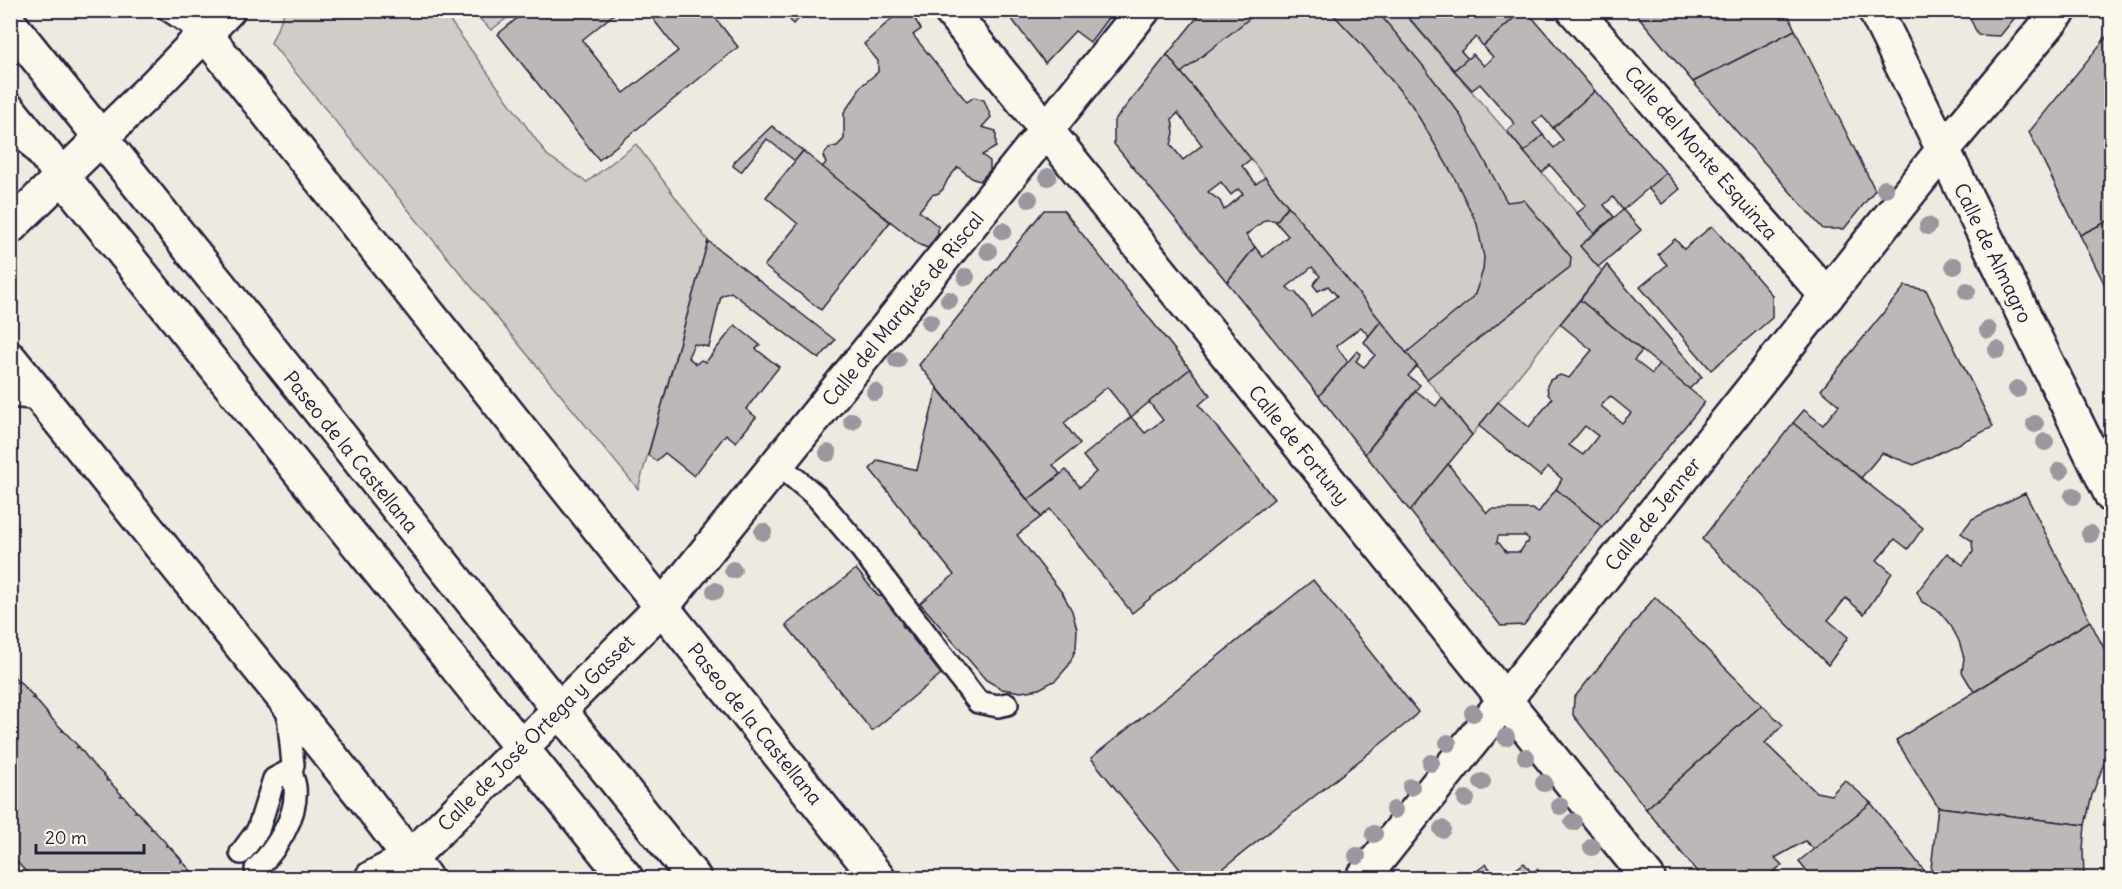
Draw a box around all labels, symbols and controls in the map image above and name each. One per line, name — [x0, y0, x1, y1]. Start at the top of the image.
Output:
street label: Calle del Monte Esquinza — [1619, 61, 1784, 245]
street label: Calle de Almagro — [1949, 179, 2038, 327]
street label: Calle del Marqués de Riscal — [817, 206, 989, 411]
street label: Paseo de la Castellana — [278, 366, 424, 538]
street label: Calle de Fortuny — [1243, 380, 1355, 510]
street label: Calle de Jenner — [1599, 452, 1706, 576]
street label: Calle de José Ortega y Gasset — [432, 629, 639, 836]
street label: Paseo de la Castellana — [682, 638, 828, 810]
scale bar — [36, 817, 144, 855]
text: 20 m — [45, 826, 87, 849]

